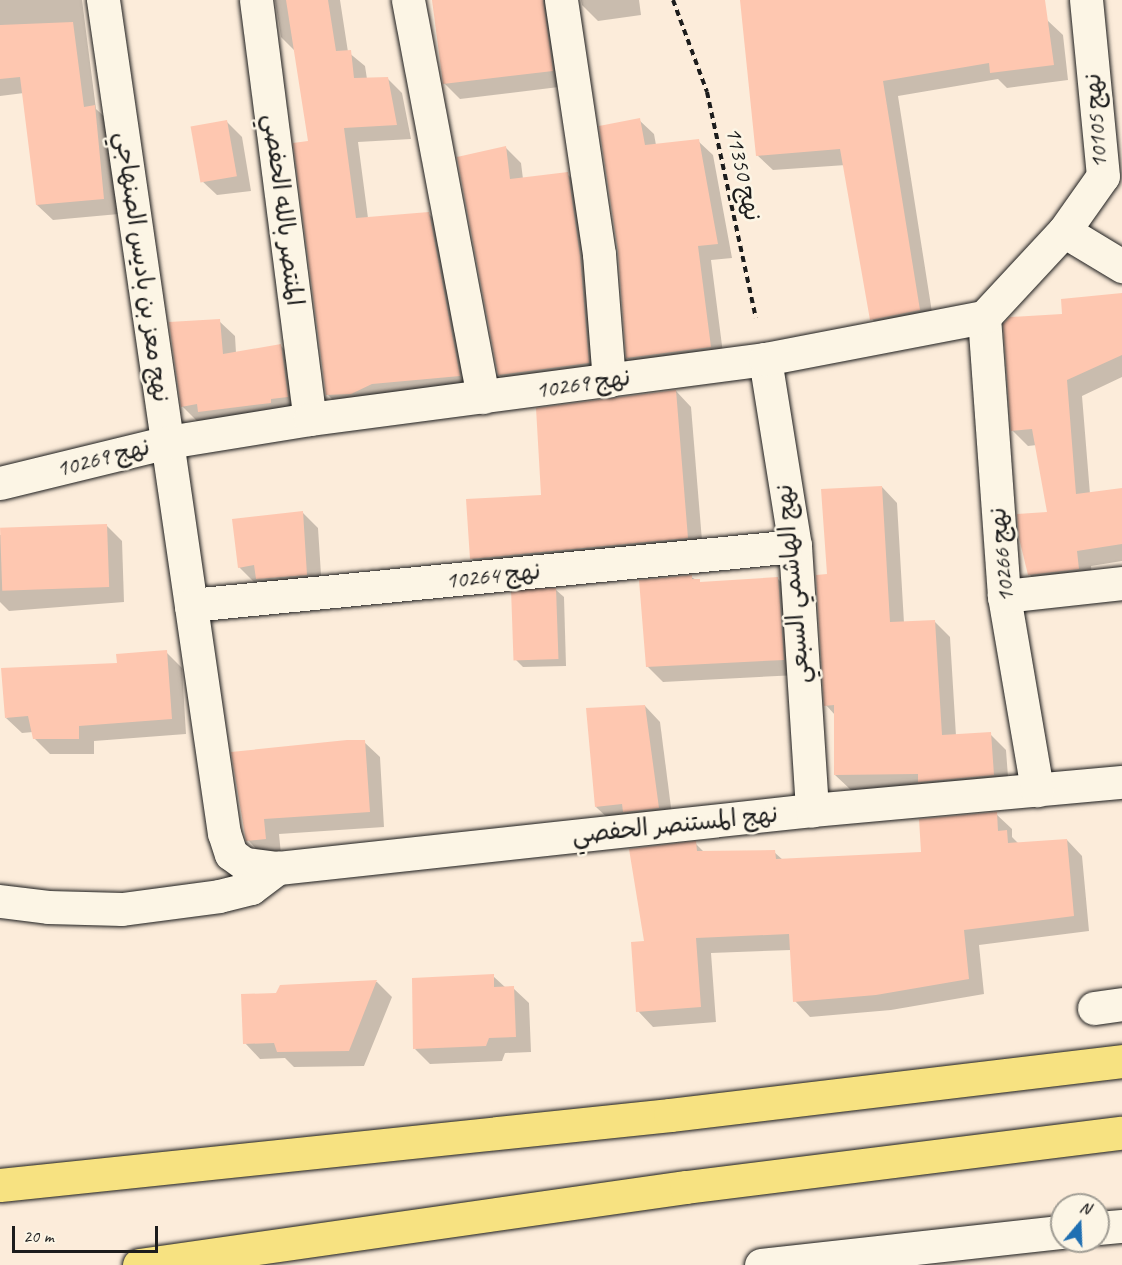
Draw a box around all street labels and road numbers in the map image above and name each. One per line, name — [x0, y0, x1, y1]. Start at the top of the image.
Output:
street label: نهج 10105 — [1078, 72, 1114, 170]
street label: المنتصر بالله الحفصي — [257, 112, 309, 308]
street label: نهج 11350 — [719, 124, 767, 224]
street label: نهج معز بن باديس الصنهاجي — [109, 130, 175, 404]
street label: نهج 10269 — [534, 363, 632, 405]
street label: نهج 10269 — [53, 432, 153, 484]
street label: نهج الهاشمي السبعي — [770, 483, 816, 685]
street label: نهج 10266 — [983, 506, 1021, 604]
street label: نهج 10264 — [444, 557, 542, 595]
street label: نهج المستنصر الحفصي — [571, 800, 779, 850]

